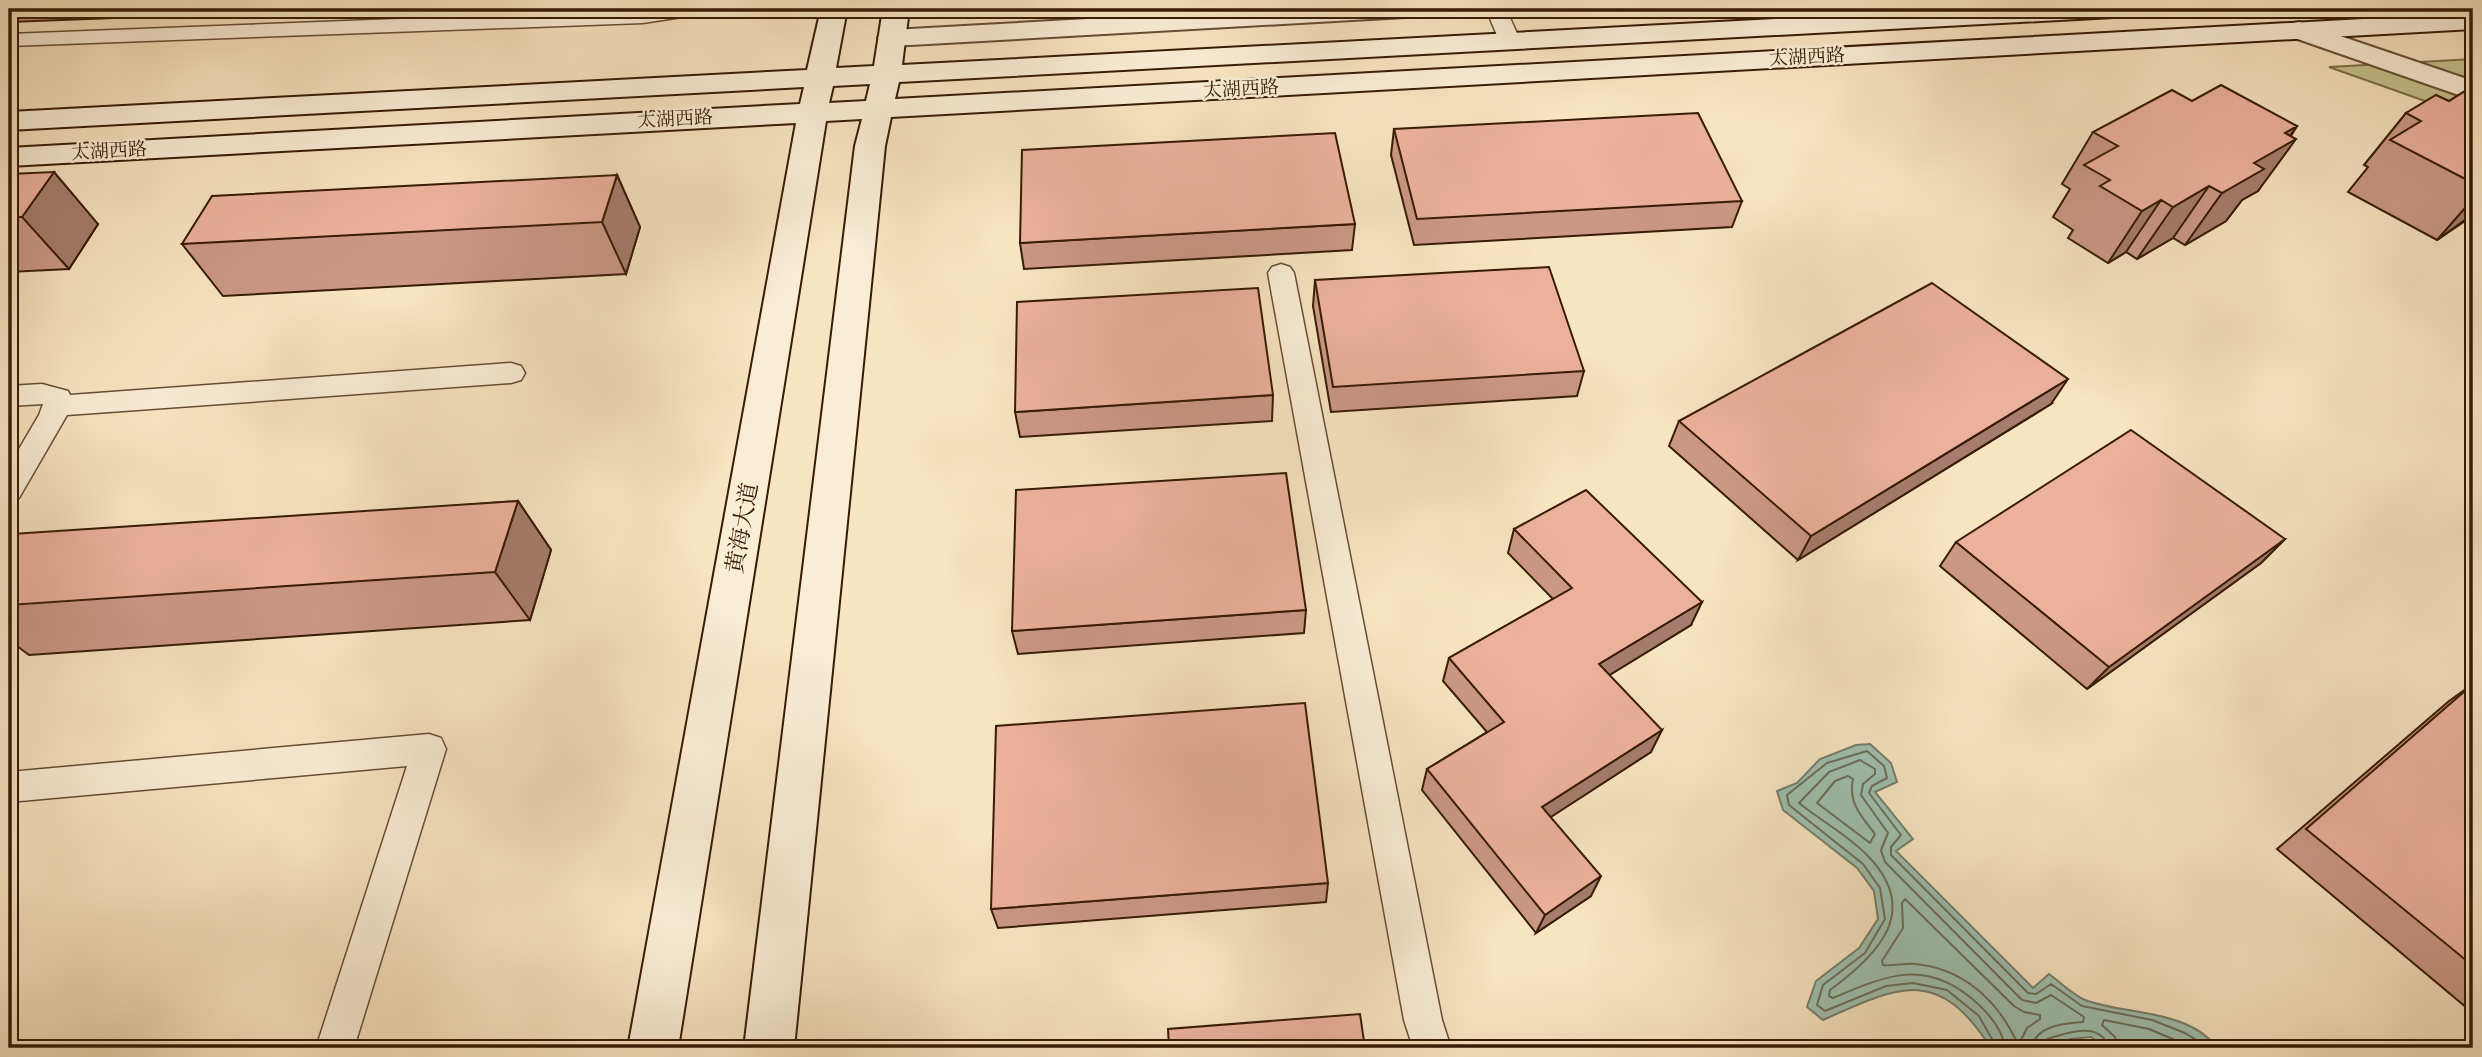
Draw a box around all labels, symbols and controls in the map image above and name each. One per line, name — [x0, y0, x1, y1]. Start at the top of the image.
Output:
street label: 太湖西路 — [1768, 43, 1846, 71]
street label: 太湖西路 — [1202, 75, 1280, 103]
street label: 太湖西路 — [636, 105, 714, 133]
street label: 太湖西路 — [70, 137, 148, 165]
street label: 黄海大道 — [720, 480, 764, 576]

